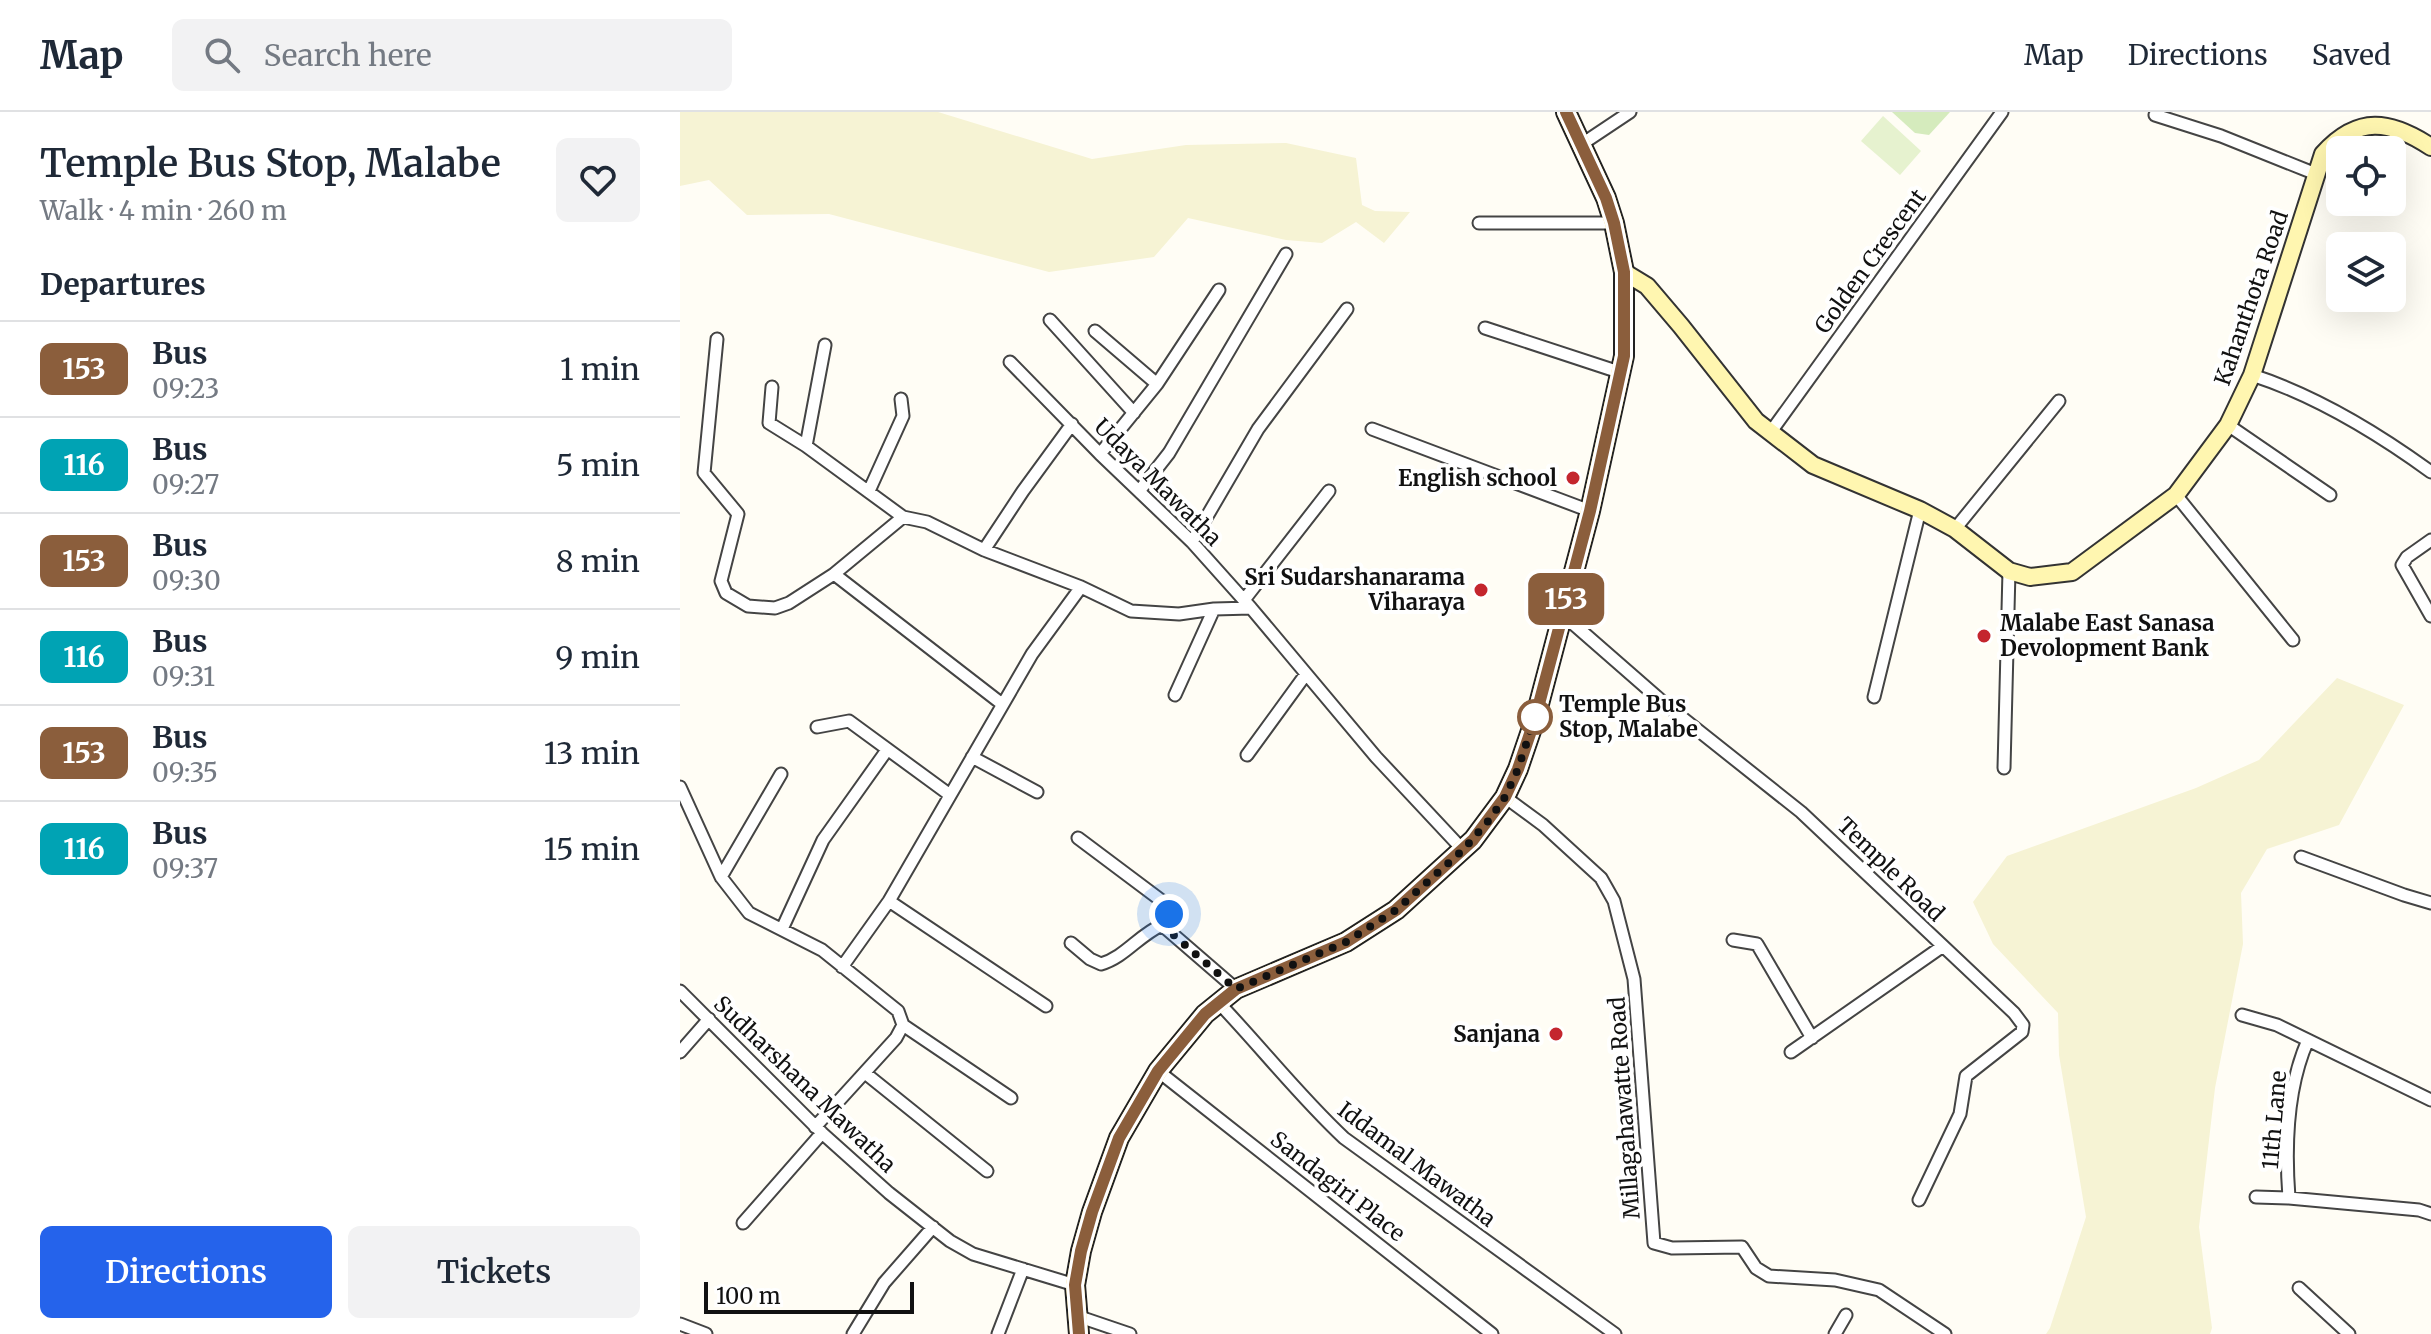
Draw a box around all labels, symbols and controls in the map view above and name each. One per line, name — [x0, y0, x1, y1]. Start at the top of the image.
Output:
search box — [172, 19, 732, 91]
text: Map — [40, 32, 124, 79]
icon: search — [200, 33, 244, 77]
text: Search here — [264, 36, 432, 74]
text: Map — [2024, 37, 2084, 73]
text: Directions — [2128, 37, 2268, 73]
text: Saved — [2312, 37, 2391, 73]
map controls — [2326, 136, 2406, 312]
button: locate — [2326, 136, 2406, 216]
button: heart — [556, 138, 640, 222]
text: Temple Bus Stop, Malabe — [40, 140, 501, 187]
street label: Golden Crescent — [1808, 183, 1932, 339]
text: Walk · 4 min · 260 m — [40, 194, 287, 227]
street label: Kahanthota Road — [2208, 207, 2294, 389]
button: layers — [2326, 232, 2406, 312]
text: Departures — [40, 265, 206, 303]
text: Bus — [152, 334, 208, 372]
text: 1 min — [560, 350, 640, 388]
text: 153 — [62, 351, 106, 387]
text: 09:23 — [152, 372, 219, 405]
street label: Udaya Mawatha — [1088, 412, 1228, 552]
text: Bus — [152, 430, 208, 468]
text: 5 min — [556, 446, 640, 484]
text: 116 — [63, 447, 105, 483]
place label: English school — [1398, 464, 1557, 492]
text: 09:27 — [152, 468, 219, 501]
marker: English school — [1564, 469, 1582, 487]
text: Bus — [152, 526, 208, 564]
text: 8 min — [556, 542, 640, 580]
text: 153 — [62, 543, 106, 579]
place label: Sri Sudarshanarama Viharaya — [1244, 563, 1465, 616]
text: 09:30 — [152, 564, 221, 597]
line badge: 153 — [1520, 573, 1612, 625]
marker: Sri Sudarshanarama Viharaya — [1472, 581, 1490, 599]
text: 153 — [1544, 581, 1588, 617]
place label: Malabe East Sanasa Devolopment Bank — [2000, 609, 2215, 662]
text: Bus — [152, 622, 208, 660]
marker: Malabe East Sanasa Devolopment Bank — [1975, 627, 1993, 645]
text: 9 min — [555, 638, 640, 676]
text: 116 — [63, 639, 105, 675]
text: 09:31 — [152, 660, 215, 693]
place label: Temple Bus Stop, Malabe — [1559, 690, 1698, 744]
marker: Temple Bus Stop, Malabe — [1518, 700, 1552, 734]
text: Bus — [152, 718, 208, 756]
text: 13 min — [544, 734, 640, 772]
text: 153 — [62, 735, 106, 771]
text: 09:35 — [152, 756, 218, 789]
street label: Temple Road — [1832, 811, 1950, 927]
text: Bus — [152, 814, 208, 852]
text: 15 min — [543, 830, 640, 868]
text: 116 — [63, 831, 105, 867]
text: 09:37 — [152, 852, 218, 885]
your location — [1149, 894, 1189, 934]
street label: Sudharshana Mawatha — [708, 990, 902, 1178]
street label: Millagahawatte Road — [1602, 996, 1646, 1220]
place label: Sanjana — [1453, 1020, 1540, 1048]
marker: Sanjana — [1547, 1025, 1565, 1043]
street label: 11th Lane — [2256, 1070, 2292, 1170]
street label: Iddamal Mawatha — [1332, 1095, 1502, 1233]
street label: Sandagiri Place — [1265, 1125, 1411, 1247]
button: Directions — [40, 1226, 332, 1318]
button: Tickets — [348, 1226, 640, 1318]
scale bar — [704, 1278, 914, 1314]
text: 100 m — [716, 1282, 781, 1310]

